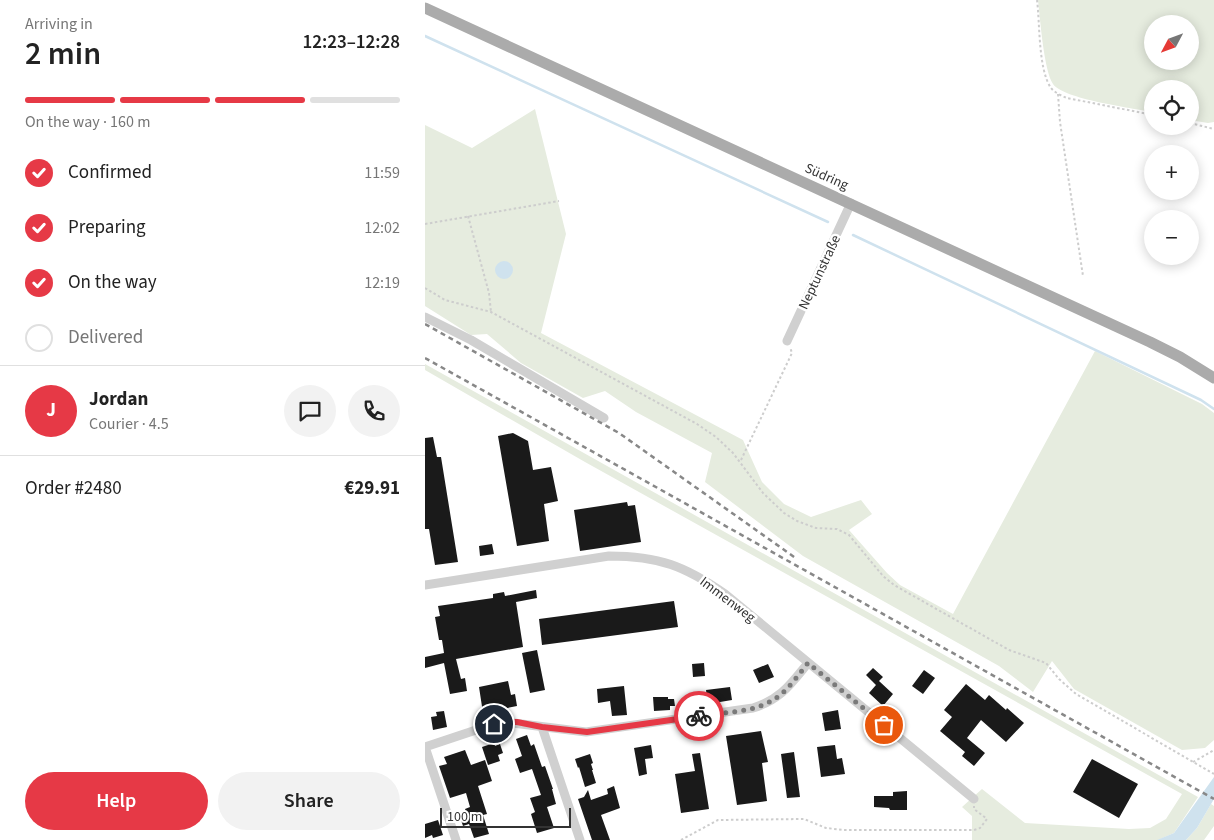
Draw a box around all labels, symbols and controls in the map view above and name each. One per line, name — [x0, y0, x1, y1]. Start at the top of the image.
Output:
text: Arriving in — [25, 13, 93, 35]
north arrow — [1144, 15, 1199, 70]
map controls — [1144, 15, 1199, 265]
text: 12:23–12:28 — [302, 29, 400, 56]
text: 2 min — [25, 31, 101, 77]
button: locate — [1144, 80, 1199, 135]
text: On the way · 160 m — [25, 111, 150, 133]
button: + — [1144, 145, 1199, 200]
street label: Südring — [802, 158, 852, 195]
icon: check — [25, 159, 53, 187]
text: Confirmed — [68, 159, 152, 186]
text: 11:59 — [364, 162, 400, 184]
button: − — [1144, 210, 1199, 265]
icon: check — [25, 214, 53, 242]
text: Preparing — [68, 214, 146, 241]
text: 12:02 — [364, 217, 400, 239]
street label: Neptunstraße — [794, 232, 846, 313]
icon: check — [25, 269, 53, 297]
text: On the way — [68, 269, 157, 296]
text: 12:19 — [364, 272, 400, 294]
text: Delivered — [68, 324, 143, 351]
button: chat — [284, 385, 336, 437]
button: phone — [348, 385, 400, 437]
text: Jordan — [89, 386, 148, 413]
text: J — [46, 397, 56, 424]
text: Courier · 4.5 — [89, 413, 169, 435]
text: Order #2480 — [25, 475, 122, 502]
text: €29.91 — [344, 475, 400, 502]
street label: Immenweg — [695, 572, 760, 627]
courier — [674, 691, 724, 741]
icon: bike — [685, 702, 713, 730]
pin — [473, 703, 515, 745]
pin — [863, 704, 905, 746]
icon: home — [480, 710, 508, 738]
icon: bag — [870, 711, 898, 739]
button: Help — [25, 772, 208, 830]
button: Share — [218, 772, 400, 830]
scale bar — [440, 805, 571, 828]
text: 100 m — [447, 807, 482, 827]

